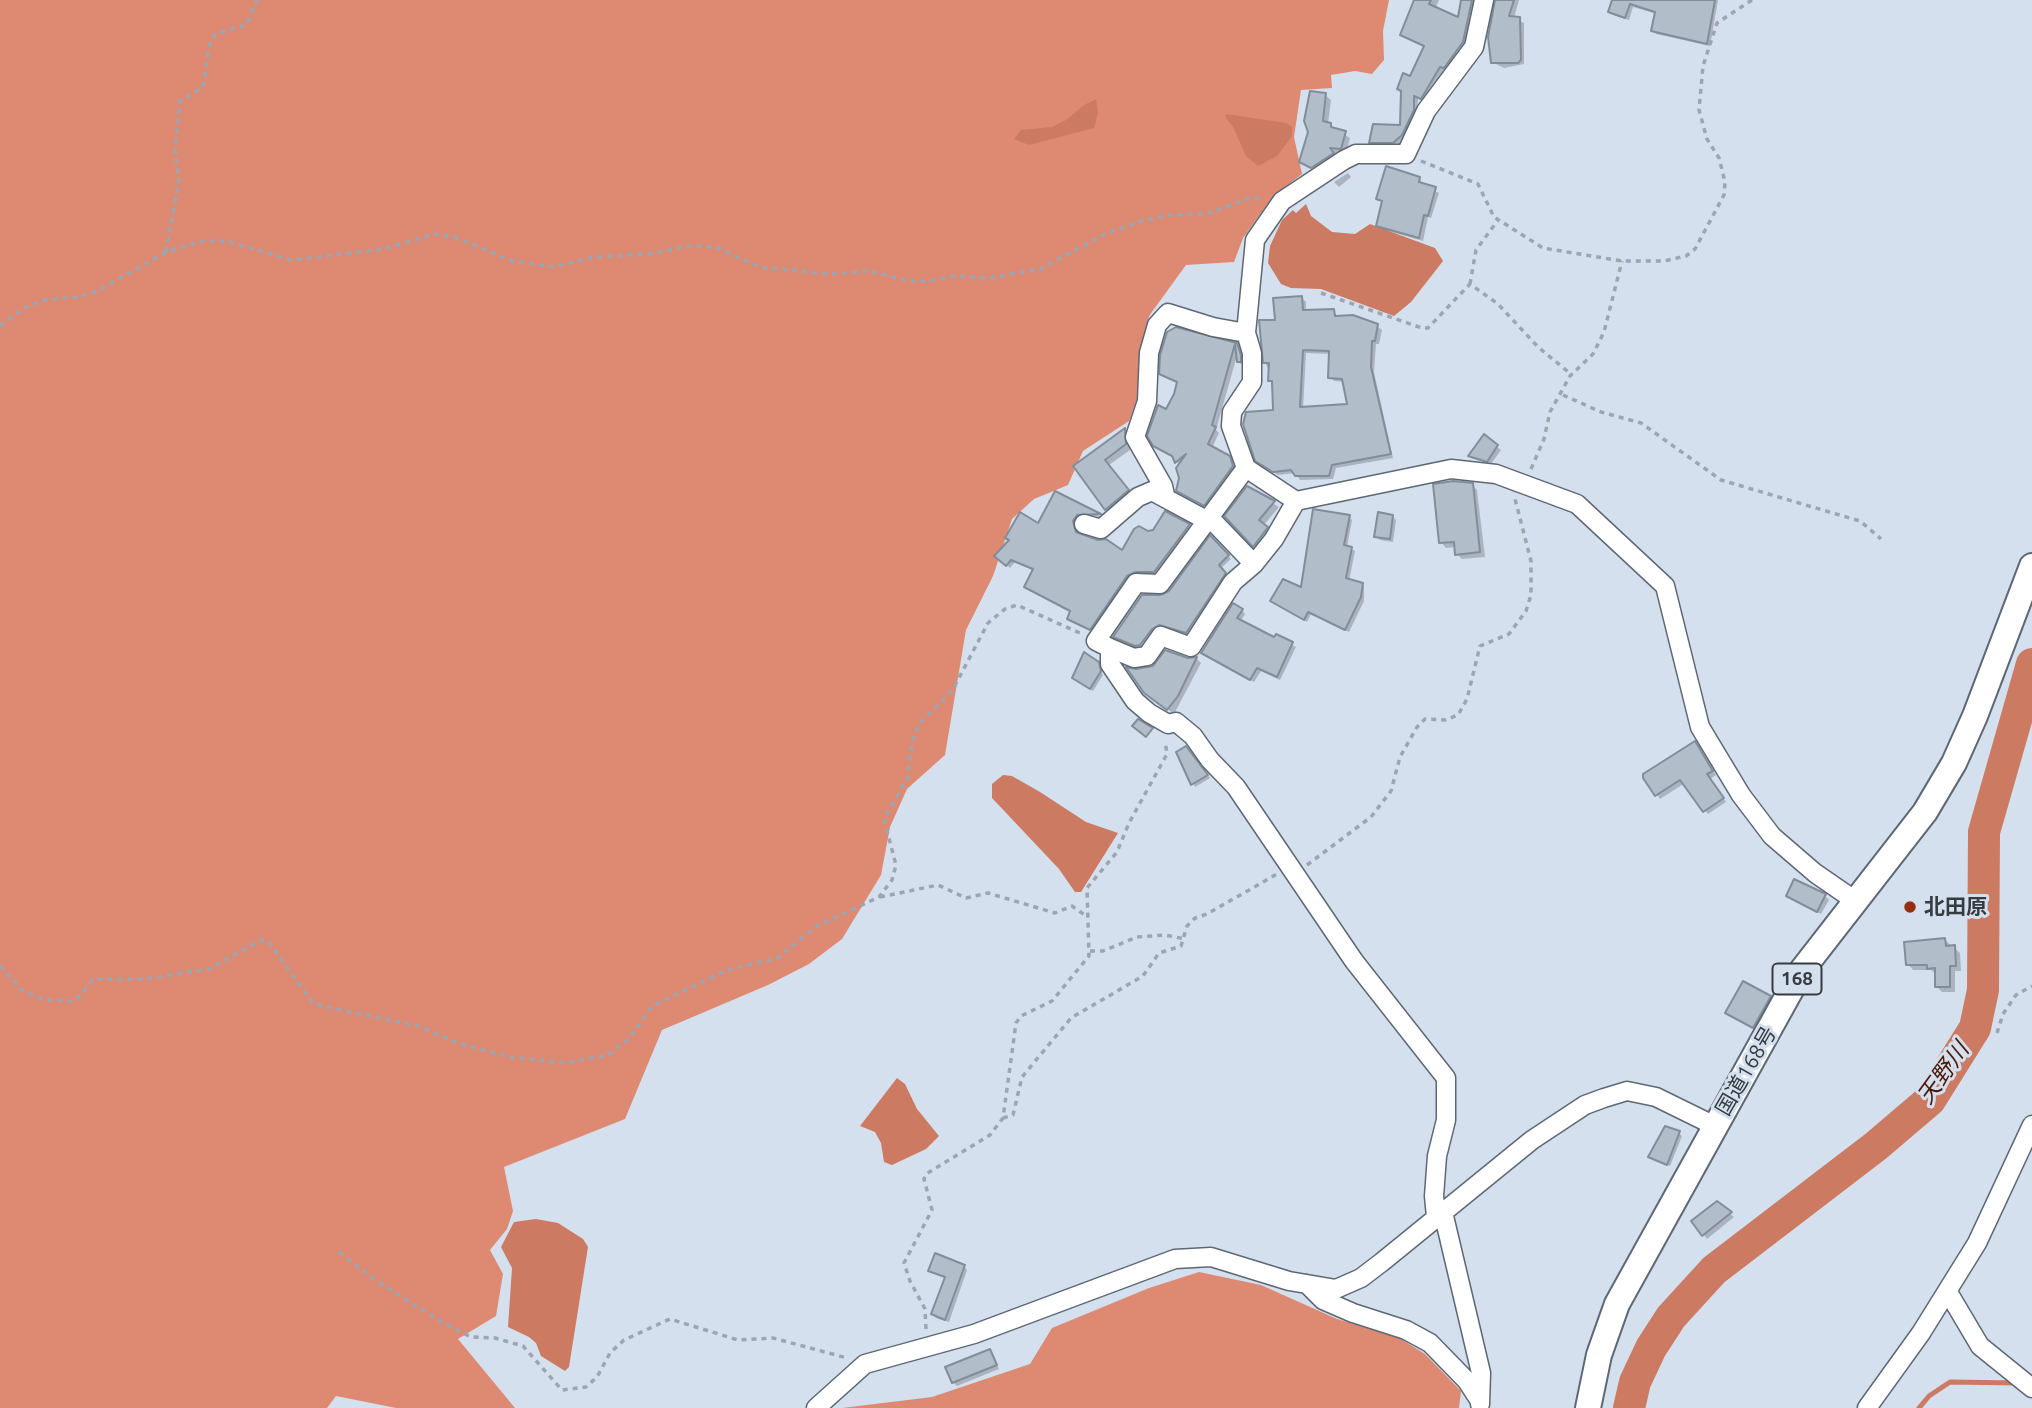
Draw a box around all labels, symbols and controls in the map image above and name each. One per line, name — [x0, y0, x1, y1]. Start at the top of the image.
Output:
place label: 北田原 — [1924, 894, 1987, 920]
marker: 北田原 — [1902, 899, 1918, 915]
road number: 168 — [1772, 964, 1822, 995]
street label: 国道168号 — [1710, 1022, 1782, 1120]
water label: 天野川 — [1912, 1037, 1974, 1109]

